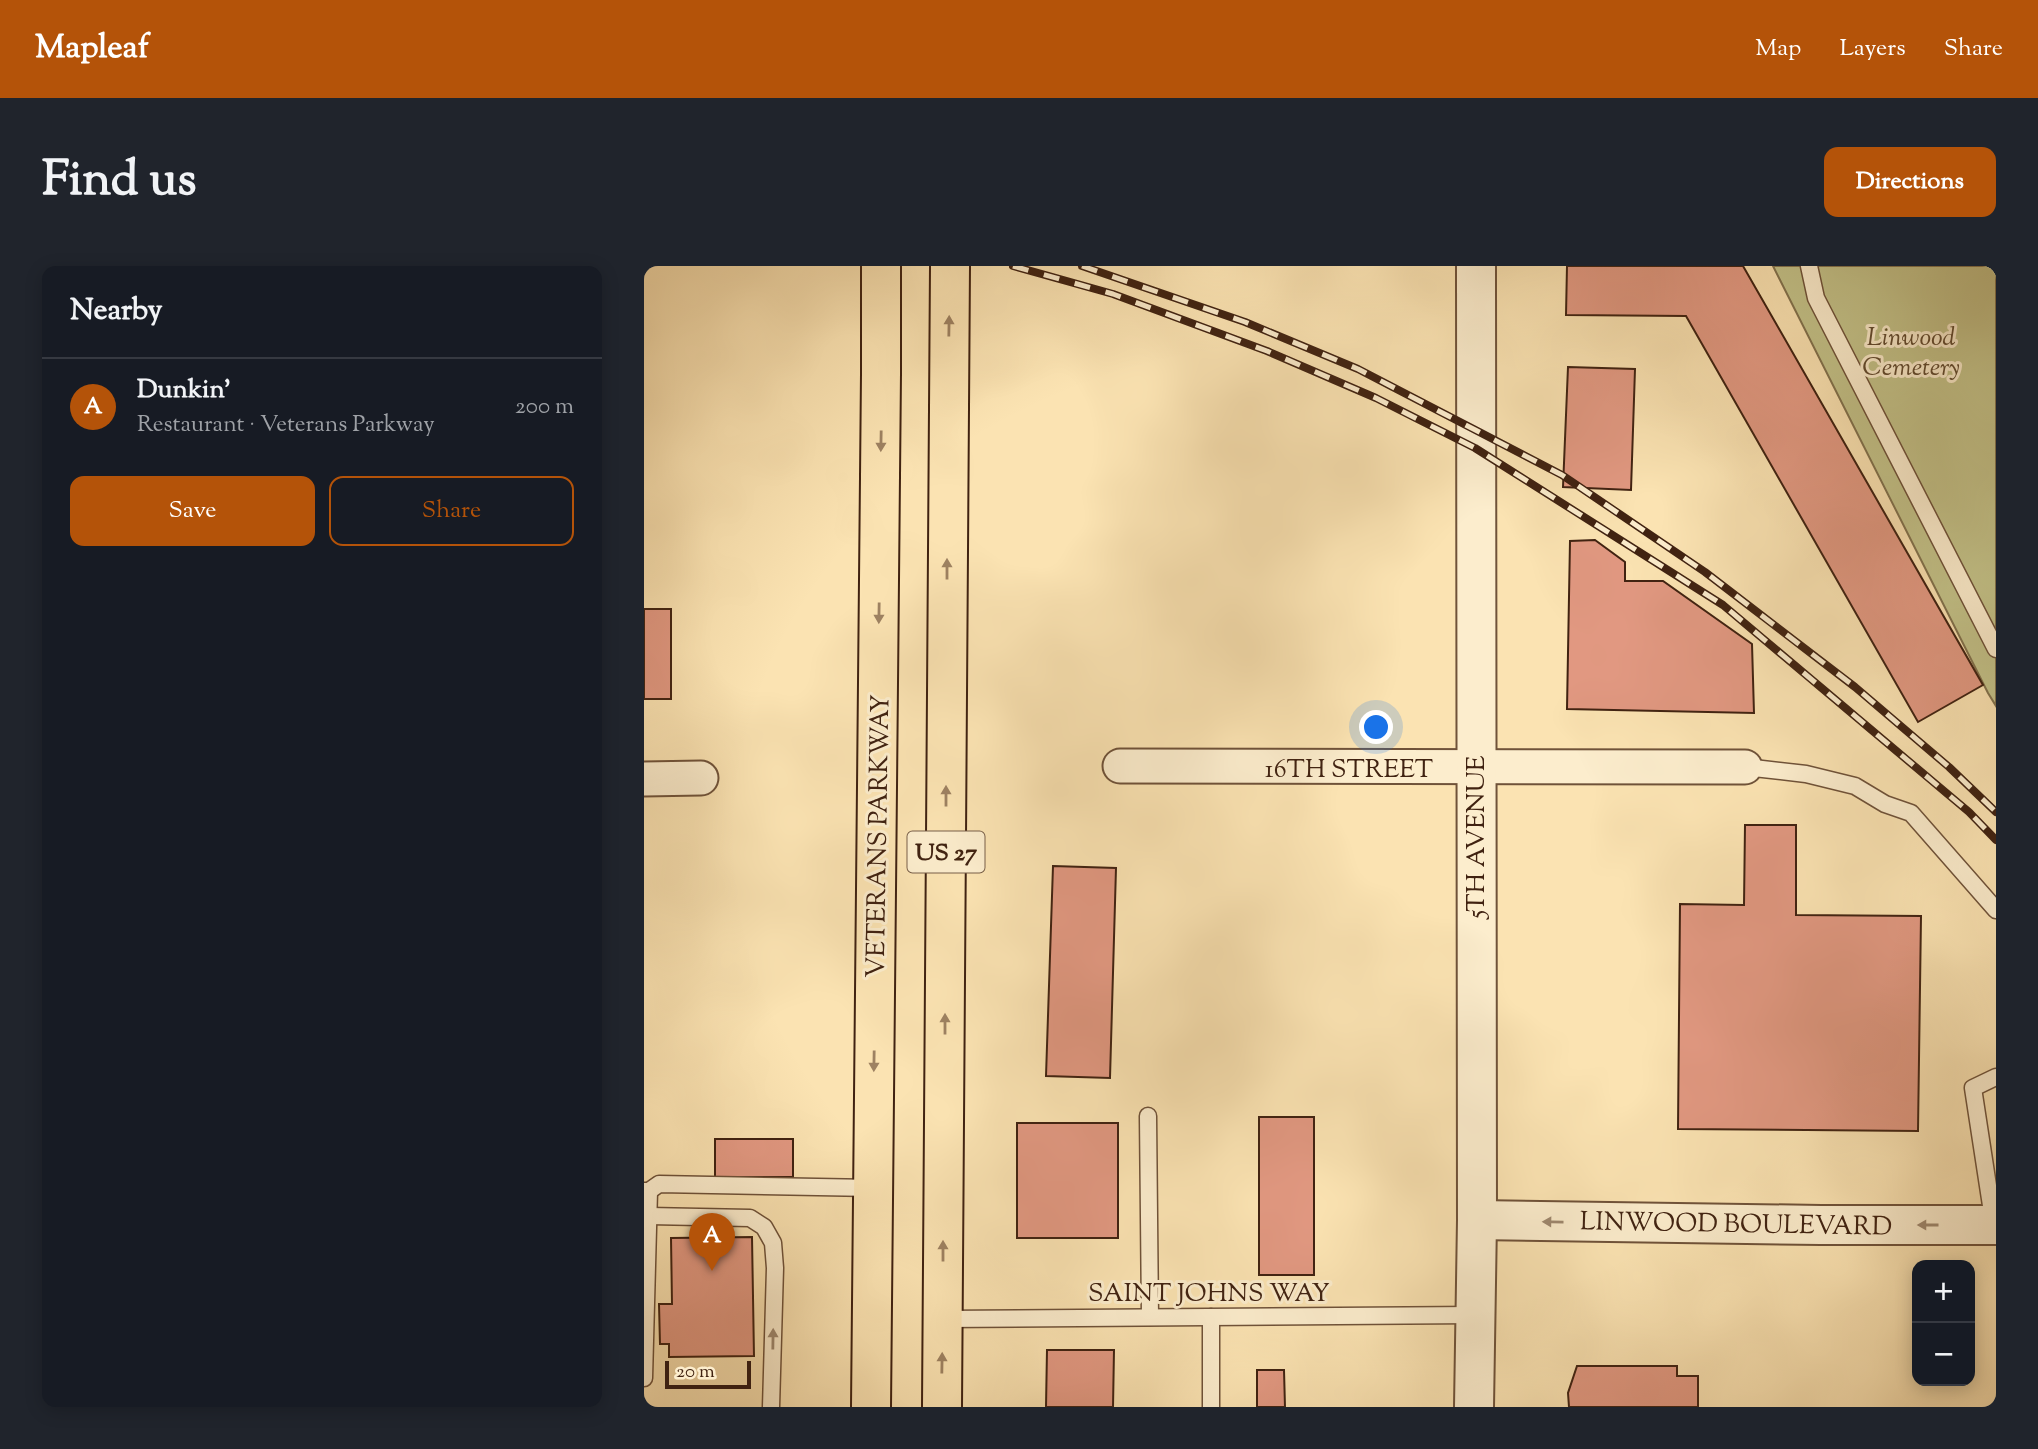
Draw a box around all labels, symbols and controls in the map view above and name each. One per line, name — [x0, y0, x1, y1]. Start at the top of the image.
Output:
text: Mapleaf — [35, 25, 149, 73]
text: Map — [1755, 32, 1801, 66]
text: Layers — [1839, 32, 1906, 66]
text: Share — [1944, 32, 2003, 66]
text: Find us — [42, 147, 196, 217]
button: Directions — [1824, 147, 1996, 217]
text: Nearby — [70, 290, 162, 333]
one-way arrow — [944, 314, 955, 336]
park label: Linwood Cemetery — [1862, 320, 1960, 387]
text: Dunkin' — [137, 372, 231, 409]
text: A — [84, 391, 102, 424]
text: 200 m — [515, 391, 574, 424]
text: Restaurant · Veterans Parkway — [137, 409, 435, 442]
one-way arrow — [875, 431, 886, 453]
button: Save — [70, 476, 315, 546]
button: Share — [329, 476, 574, 546]
one-way arrow — [941, 557, 953, 579]
one-way arrow — [873, 602, 885, 624]
street label: VETERANS PARKWAY — [859, 694, 900, 978]
your location — [1359, 710, 1393, 744]
street label: 16TH STREET — [1265, 752, 1433, 789]
street label: 5TH AVENUE — [1459, 755, 1496, 920]
one-way arrow — [940, 785, 952, 807]
road number: US 27 — [908, 832, 984, 872]
one-way arrow — [939, 1012, 951, 1034]
one-way arrow — [868, 1050, 880, 1072]
street label: LINWOOD BOULEVARD — [1579, 1204, 1892, 1247]
pin: A — [689, 1213, 735, 1271]
one-way arrow — [1542, 1216, 1564, 1227]
one-way arrow — [1917, 1219, 1939, 1231]
one-way arrow — [937, 1240, 949, 1262]
map controls — [1912, 1260, 1975, 1386]
button: + — [1912, 1260, 1975, 1323]
street label: SAINT JOHNS WAY — [1088, 1276, 1330, 1313]
button: − — [1912, 1323, 1975, 1386]
one-way arrow — [767, 1328, 778, 1350]
one-way arrow — [937, 1352, 948, 1374]
scale bar — [665, 1358, 751, 1390]
text: 20 m — [676, 1359, 715, 1386]

